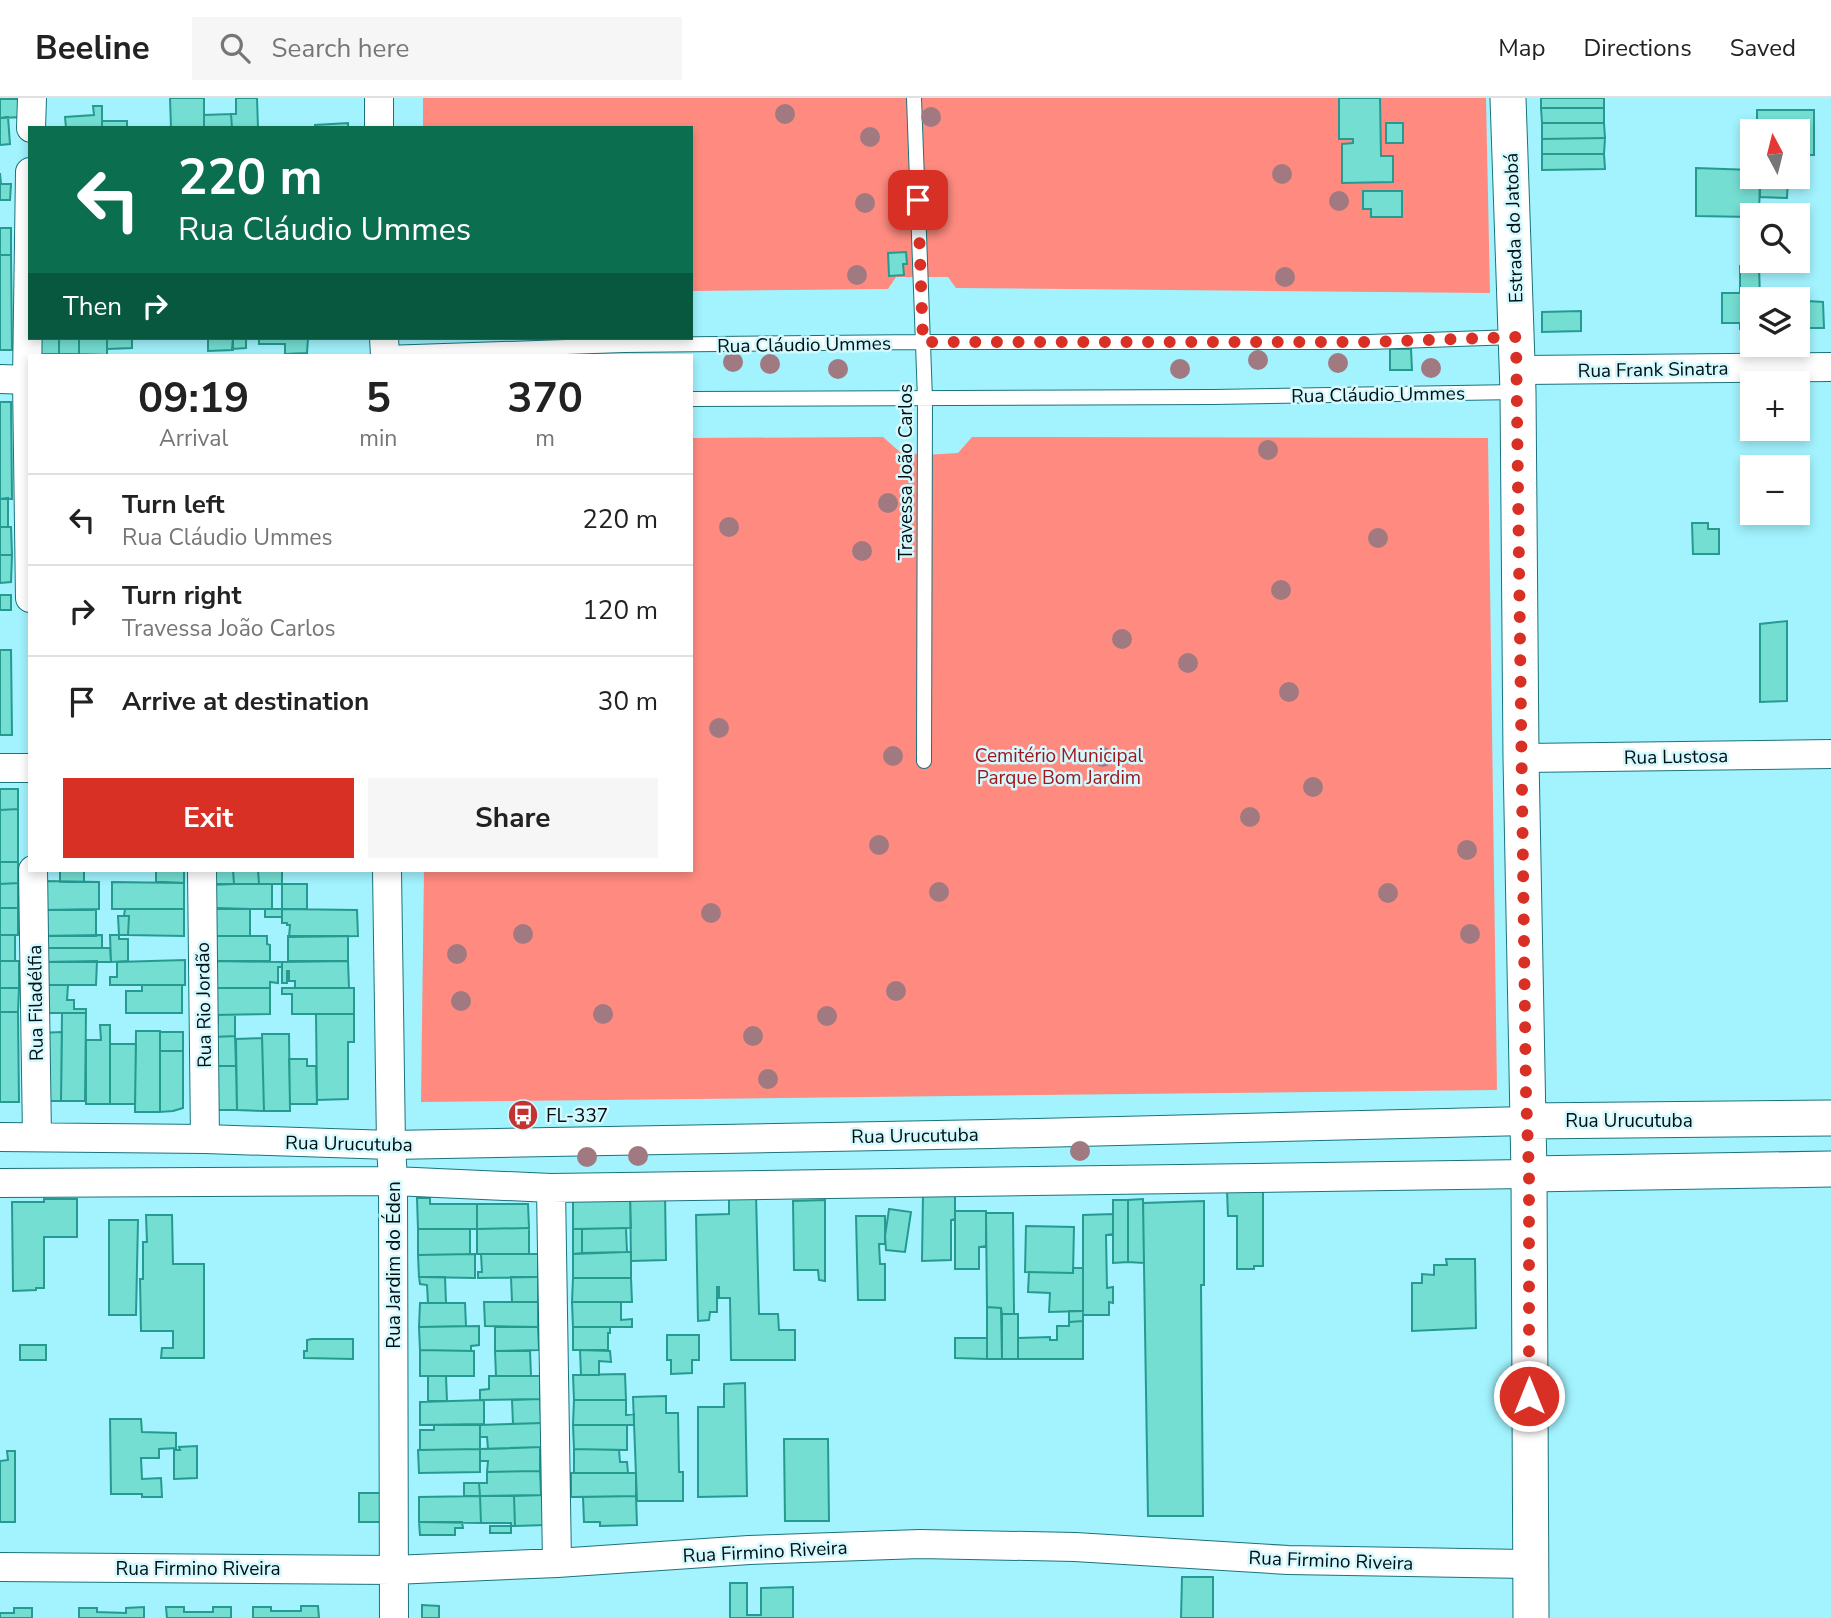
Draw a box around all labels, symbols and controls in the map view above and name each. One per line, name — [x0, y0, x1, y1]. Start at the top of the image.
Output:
search box — [192, 17, 682, 80]
text: Beeline — [35, 26, 150, 71]
icon: search — [216, 29, 254, 67]
text: Search here — [272, 31, 409, 66]
text: Map — [1498, 32, 1545, 64]
text: Directions — [1583, 32, 1692, 64]
text: Saved — [1730, 32, 1796, 64]
north arrow — [1740, 119, 1810, 189]
map controls — [1740, 119, 1810, 525]
text: 220 m — [178, 144, 322, 211]
street label: Estrada do Jatobá — [1498, 152, 1530, 304]
icon: left — [63, 154, 154, 245]
pin — [888, 170, 948, 230]
icon: arrive — [899, 181, 937, 219]
button: search — [1740, 203, 1810, 273]
text: Rua Cláudio Ummes — [178, 208, 471, 251]
icon: right — [136, 287, 174, 325]
button: layers — [1740, 287, 1810, 357]
text: Then — [63, 289, 122, 324]
street label: Rua Cláudio Ummes — [717, 330, 891, 360]
street label: Rua Frank Sinatra — [1577, 356, 1729, 384]
text: 09:19 — [138, 370, 249, 427]
text: 5 — [366, 370, 391, 427]
text: 370 — [507, 370, 583, 427]
button: + — [1740, 371, 1810, 441]
street label: Rua Cláudio Ummes — [1291, 380, 1465, 410]
street label: Travessa João Carlos — [893, 384, 919, 560]
text: Arrival — [159, 423, 228, 454]
text: min — [359, 423, 397, 454]
text: m — [535, 423, 555, 454]
button: − — [1740, 455, 1810, 525]
text: Turn left — [122, 487, 225, 522]
icon: left — [63, 501, 101, 539]
text: 220 m — [582, 502, 658, 537]
text: Rua Cláudio Ummes — [122, 522, 333, 553]
text: Turn right — [122, 578, 241, 613]
icon: right — [63, 592, 101, 630]
text: 120 m — [582, 593, 658, 628]
text: Travessa João Carlos — [122, 613, 336, 644]
icon: arrive — [63, 683, 101, 721]
text: Arrive at destination — [122, 684, 369, 719]
text: 30 m — [598, 684, 658, 719]
park label: Cemitério Municipal Parque Bom Jardim — [975, 743, 1144, 791]
street label: Rua Lustosa — [1624, 743, 1728, 771]
button: Exit — [63, 778, 354, 858]
button: Share — [368, 778, 658, 858]
street label: Rua Rio Jordão — [190, 942, 218, 1068]
street label: Rua Filadélfia — [22, 945, 50, 1061]
bus stop icon: FL-337 — [506, 1098, 540, 1132]
place label: FL-337 — [546, 1103, 608, 1129]
street label: Rua Urucutuba — [1565, 1108, 1693, 1134]
street label: Rua Urucutuba — [851, 1122, 979, 1150]
street label: Rua Urucutuba — [285, 1130, 413, 1158]
street label: Rua Jardim do Éden — [381, 1181, 407, 1349]
position arrow — [1492, 1359, 1566, 1433]
street label: Rua Firmino Riveira — [682, 1535, 848, 1569]
street label: Rua Firmino Riveira — [1248, 1545, 1414, 1577]
street label: Rua Firmino Riveira — [116, 1556, 280, 1582]

